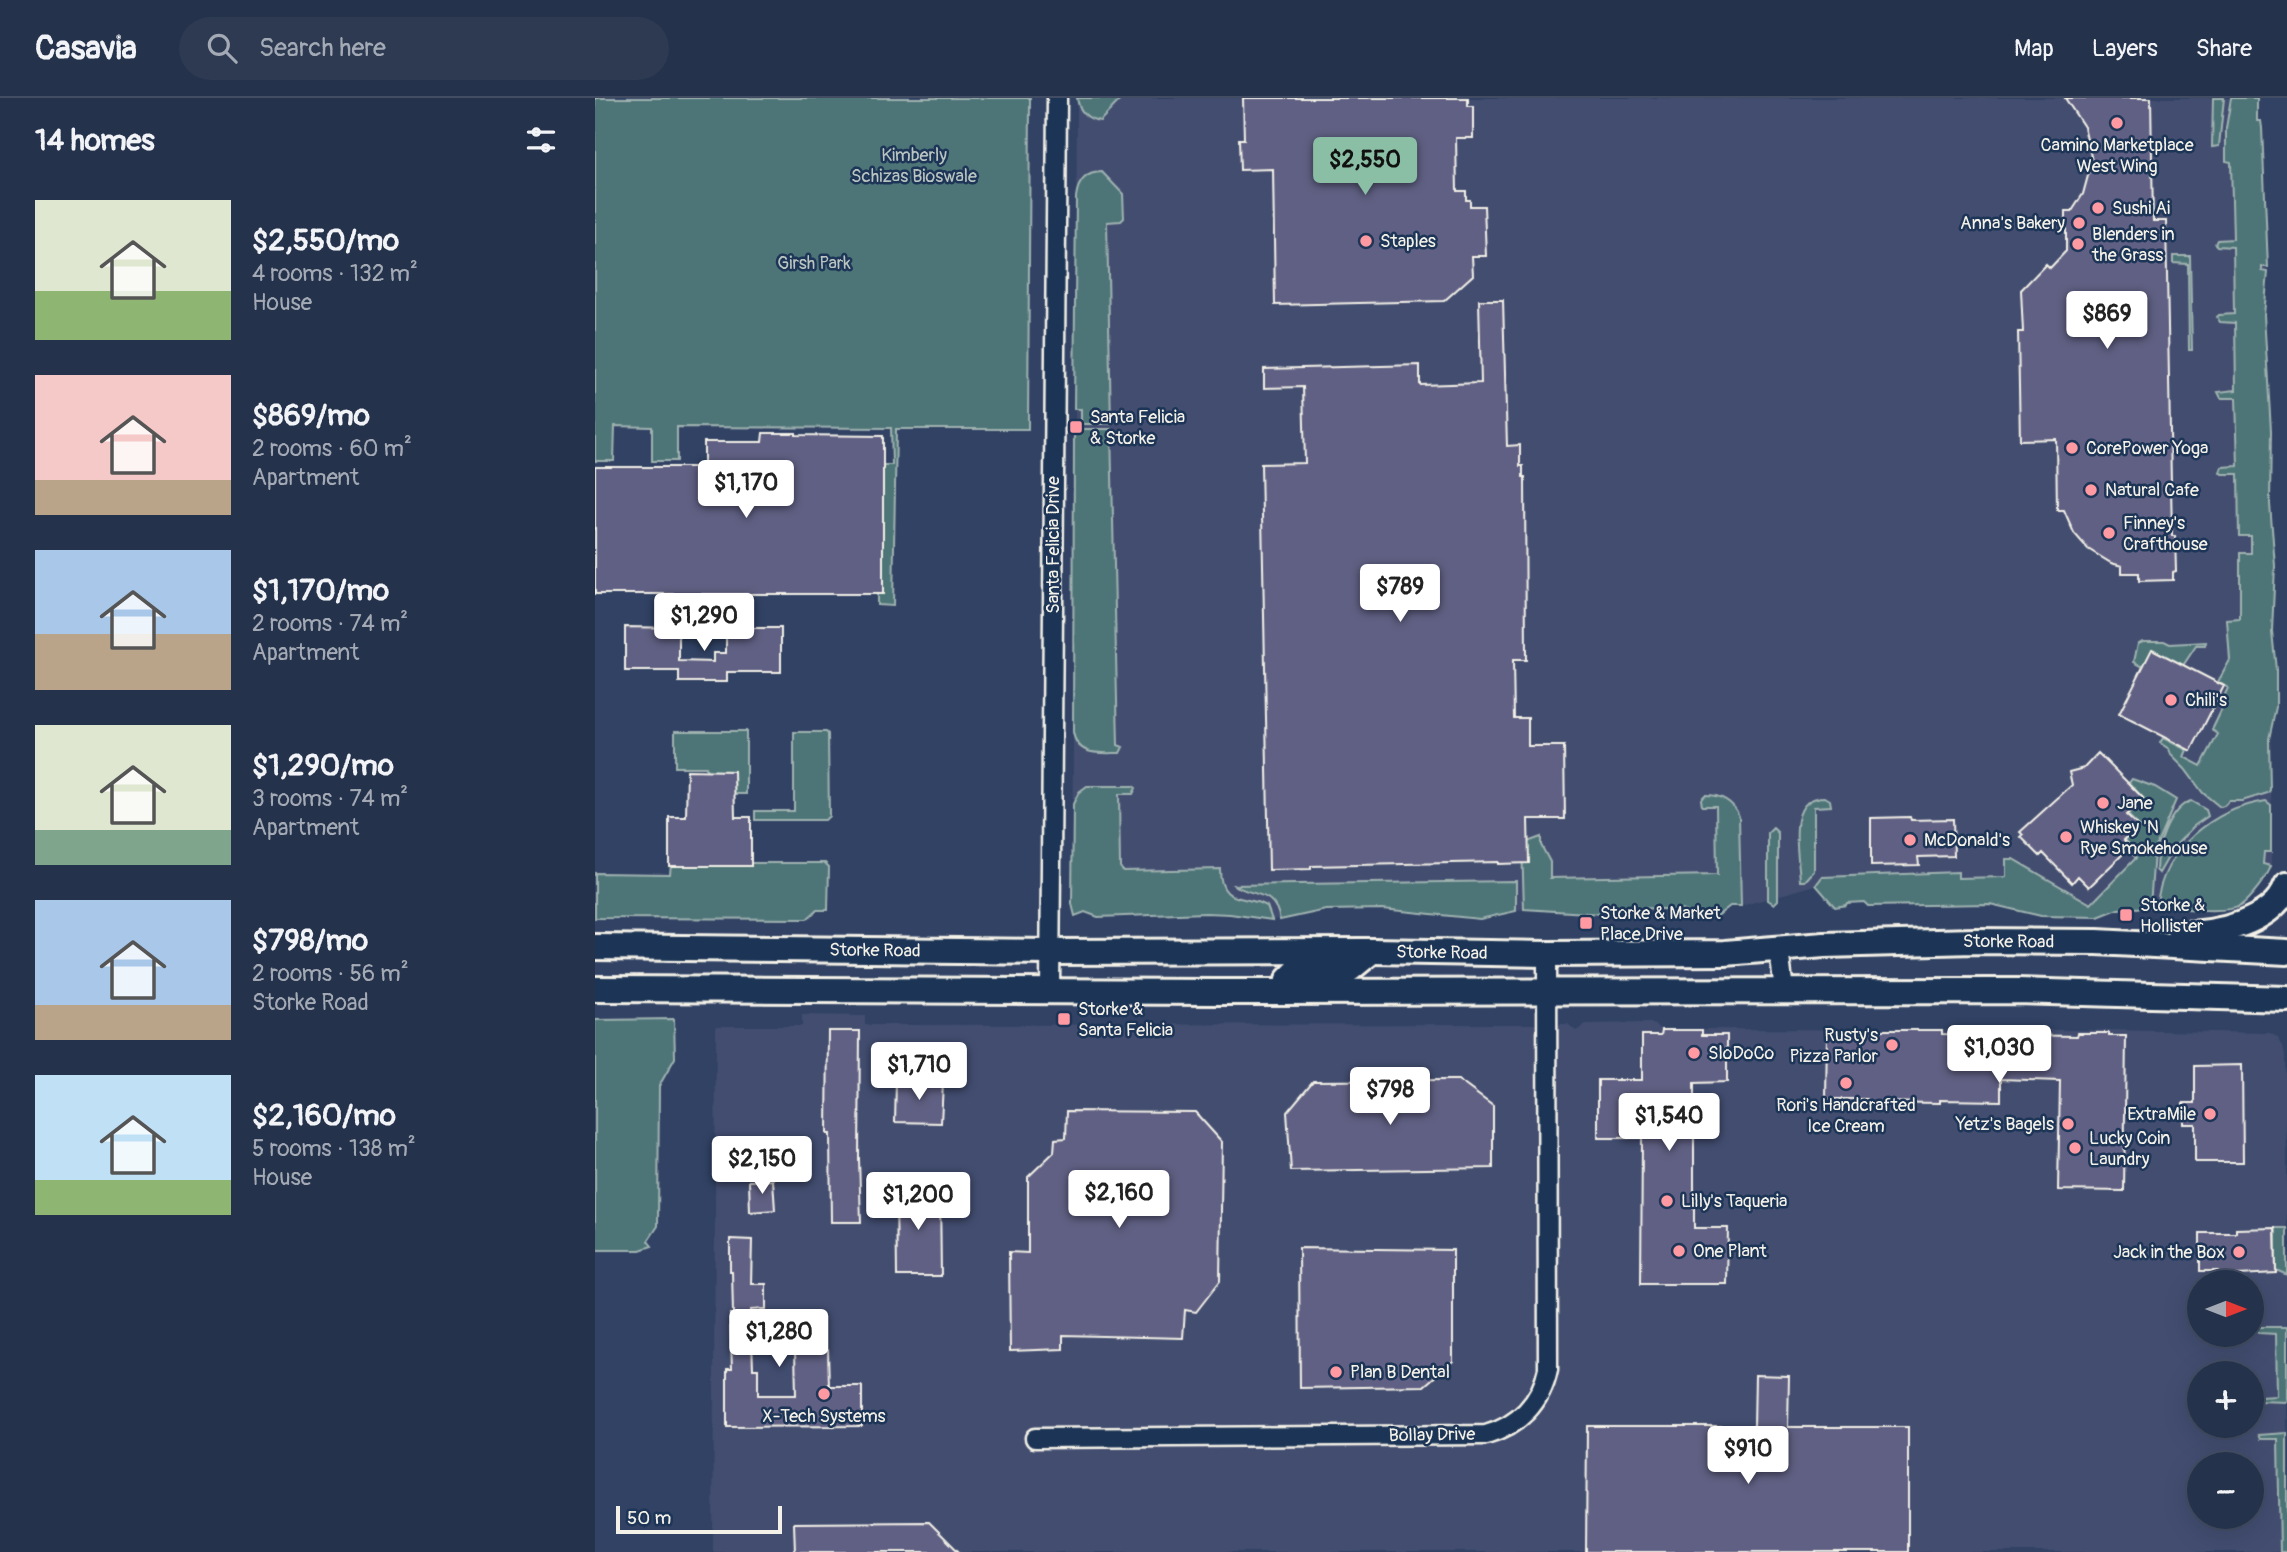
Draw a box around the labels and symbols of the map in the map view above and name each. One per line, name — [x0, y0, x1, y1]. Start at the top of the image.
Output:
marker: Camino Marketplace West Wing — [2109, 115, 2125, 131]
place label: Camino Marketplace West Wing — [2040, 134, 2194, 178]
pin: $2,550 — [1308, 138, 1422, 197]
park label: Kimberly Schizas Bioswale — [851, 144, 977, 188]
place label: Sushi Ai — [2112, 197, 2170, 220]
marker: Sushi Ai — [2090, 200, 2106, 216]
place label: Anna's Bakery — [1960, 212, 2065, 235]
marker: Anna's Bakery — [2071, 215, 2087, 231]
place label: Blenders in the Grass — [2091, 223, 2175, 267]
place label: Staples — [1380, 230, 1436, 253]
marker: Staples — [1358, 233, 1374, 249]
marker: Blenders in the Grass — [2070, 236, 2086, 252]
park label: Girsh Park — [777, 252, 851, 275]
pin: $869 — [2066, 292, 2148, 351]
place label: Santa Felicia & Storke — [1090, 406, 1185, 450]
marker: Santa Felicia & Storke — [1068, 419, 1084, 435]
place label: CorePower Yoga — [2086, 437, 2208, 460]
marker: CorePower Yoga — [2064, 440, 2080, 456]
pin: $1,170 — [689, 460, 803, 520]
street label: Santa Felicia Drive — [1042, 476, 1065, 614]
place label: Natural Cafe — [2105, 479, 2199, 502]
marker: Natural Cafe — [2083, 482, 2099, 498]
place label: Finney's Crafthouse — [2123, 512, 2208, 556]
marker: Finney's Crafthouse — [2101, 525, 2117, 541]
pin: $789 — [1359, 564, 1441, 624]
pin: $1,290 — [647, 594, 761, 653]
place label: Chili's — [2185, 689, 2227, 712]
marker: Chili's — [2163, 692, 2179, 708]
place label: Jane — [2117, 792, 2153, 815]
marker: Jane — [2095, 795, 2111, 811]
place label: Whiskey 'N Rye Smokehouse — [2080, 816, 2207, 860]
place label: McDonald's — [1924, 829, 2010, 852]
marker: Whiskey 'N Rye Smokehouse — [2058, 829, 2074, 845]
marker: McDonald's — [1902, 832, 1918, 848]
place label: Storke & Hollister — [2140, 894, 2205, 938]
place label: Storke & Market Place Drive — [1600, 902, 1721, 946]
marker: Storke & Hollister — [2118, 907, 2134, 923]
marker: Storke & Market Place Drive — [1578, 915, 1594, 931]
street label: Storke Road — [1963, 929, 2054, 953]
street label: Storke Road — [829, 938, 921, 962]
street label: Storke Road — [1396, 940, 1488, 964]
place label: Storke & Santa Felicia — [1078, 998, 1173, 1042]
marker: Storke & Santa Felicia — [1056, 1011, 1072, 1027]
place label: Rusty's Pizza Parlor — [1789, 1024, 1879, 1068]
pin: $1,030 — [1942, 1026, 2056, 1085]
marker: Rusty's Pizza Parlor — [1884, 1037, 1900, 1053]
pin: $1,710 — [862, 1042, 976, 1102]
place label: SloDoCo — [1708, 1042, 1775, 1065]
marker: SloDoCo — [1686, 1045, 1702, 1061]
pin: $798 — [1349, 1068, 1431, 1127]
marker: Rori's Handcrafted Ice Cream — [1838, 1075, 1854, 1091]
pin: $1,540 — [1612, 1094, 1726, 1153]
place label: Rori's Handcrafted Ice Cream — [1776, 1094, 1916, 1138]
place label: ExtraMile — [2127, 1103, 2196, 1126]
marker: ExtraMile — [2202, 1106, 2218, 1122]
place label: Yetz's Bagels — [1955, 1113, 2054, 1136]
marker: Yetz's Bagels — [2060, 1116, 2076, 1132]
place label: Lucky Coin Laundry — [2089, 1127, 2170, 1171]
pin: $2,150 — [705, 1136, 819, 1196]
marker: Lucky Coin Laundry — [2067, 1140, 2083, 1156]
pin: $2,160 — [1062, 1170, 1176, 1230]
pin: $1,200 — [861, 1172, 975, 1232]
place label: Lilly's Taqueria — [1681, 1190, 1787, 1213]
marker: Lilly's Taqueria — [1659, 1193, 1675, 1209]
place label: One Plant — [1693, 1240, 1767, 1263]
place label: Jack in the Box — [2113, 1241, 2225, 1264]
marker: One Plant — [1671, 1243, 1687, 1259]
marker: Jack in the Box — [2231, 1244, 2247, 1260]
north arrow — [2187, 1270, 2265, 1348]
pin: $1,280 — [722, 1310, 836, 1369]
place label: Plan B Dental — [1350, 1361, 1450, 1384]
marker: Plan B Dental — [1328, 1364, 1344, 1380]
marker: X-Tech Systems — [816, 1386, 832, 1402]
place label: X-Tech Systems — [762, 1405, 886, 1428]
street label: Bollay Drive — [1388, 1423, 1476, 1447]
pin: $910 — [1707, 1426, 1789, 1486]
scale bar — [616, 1503, 782, 1535]

